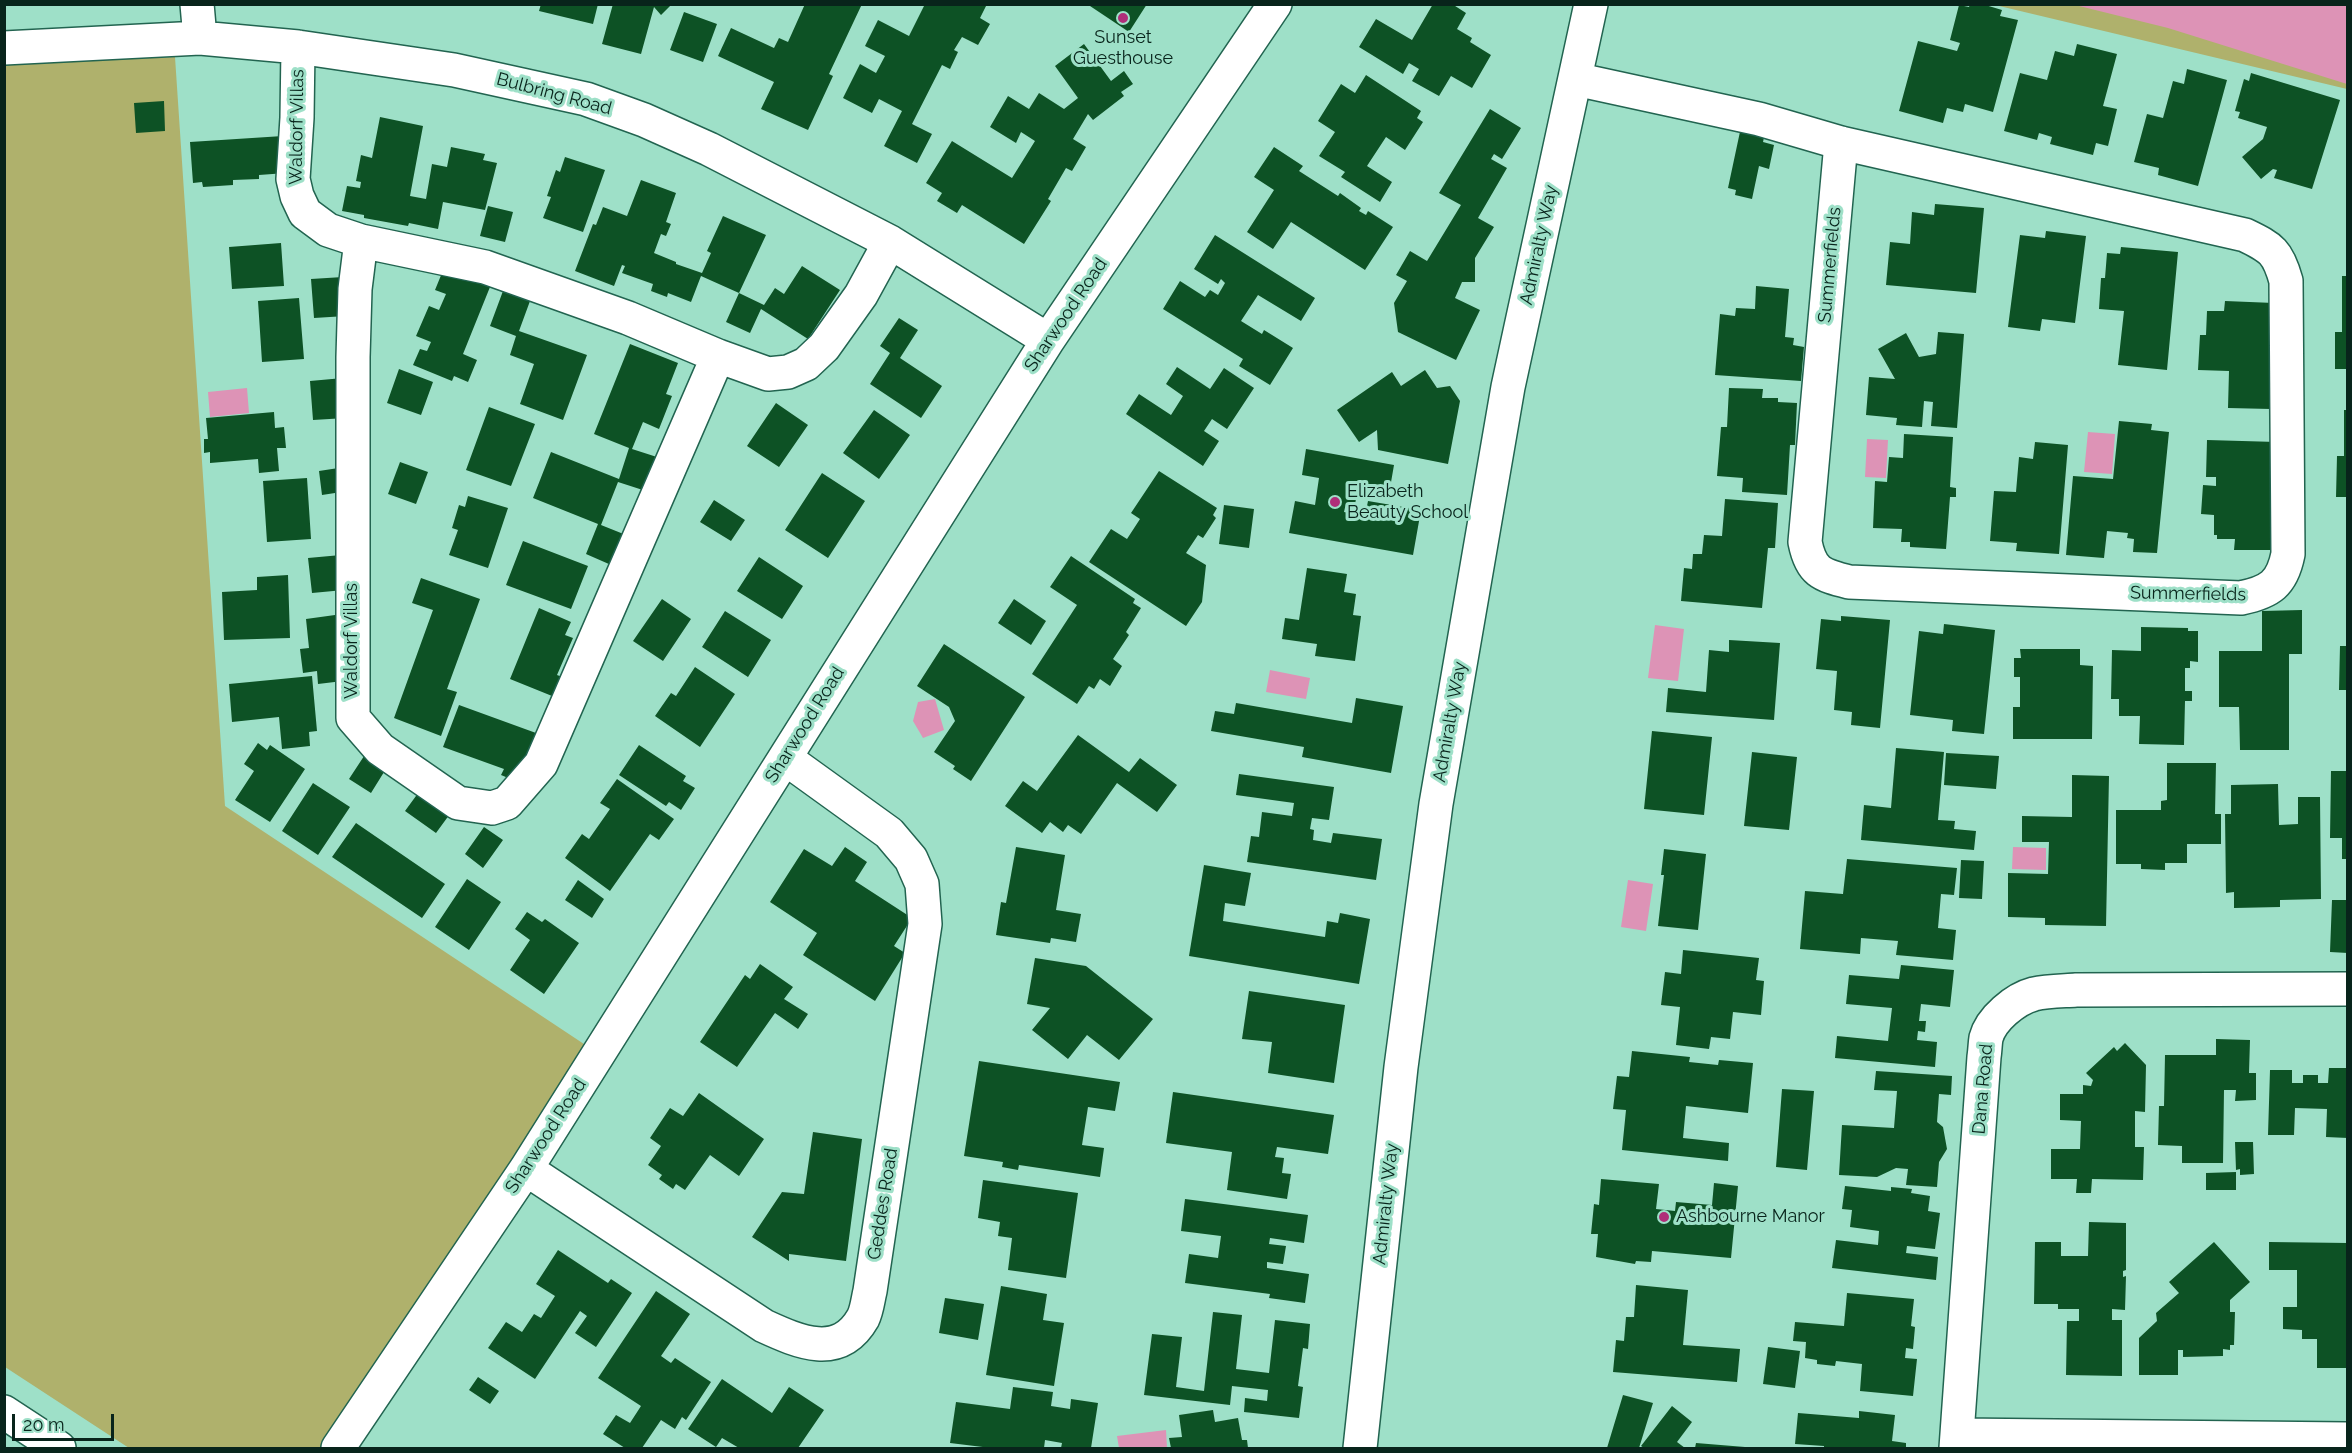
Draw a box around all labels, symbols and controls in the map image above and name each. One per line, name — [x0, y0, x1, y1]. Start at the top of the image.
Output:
marker: Sunset Guesthouse — [1116, 11, 1130, 25]
place label: Sunset Guesthouse — [1073, 27, 1173, 70]
street label: Bulbring Road — [494, 68, 614, 120]
street label: Waldorf Villas — [285, 69, 309, 185]
street label: Admiralty Way — [1516, 183, 1562, 307]
street label: Summerfields — [1814, 206, 1846, 324]
street label: Sharwood Road — [1020, 254, 1112, 376]
place label: Elizabeth Beauty School — [1347, 481, 1468, 524]
marker: Elizabeth Beauty School — [1328, 495, 1342, 509]
street label: Summerfields — [2130, 582, 2246, 606]
street label: Waldorf Villas — [341, 583, 363, 699]
street label: Admiralty Way — [1429, 660, 1471, 784]
street label: Sharwood Road — [761, 663, 849, 787]
street label: Dana Road — [1968, 1043, 1998, 1135]
street label: Sharwood Road — [501, 1075, 591, 1197]
street label: Admiralty Way — [1369, 1142, 1403, 1266]
street label: Geddes Road — [864, 1147, 902, 1261]
place label: Ashbourne Manor — [1676, 1206, 1825, 1228]
marker: Ashbourne Manor — [1657, 1210, 1671, 1224]
scale bar — [15, 1402, 117, 1440]
text: 20 m — [23, 1414, 65, 1435]

